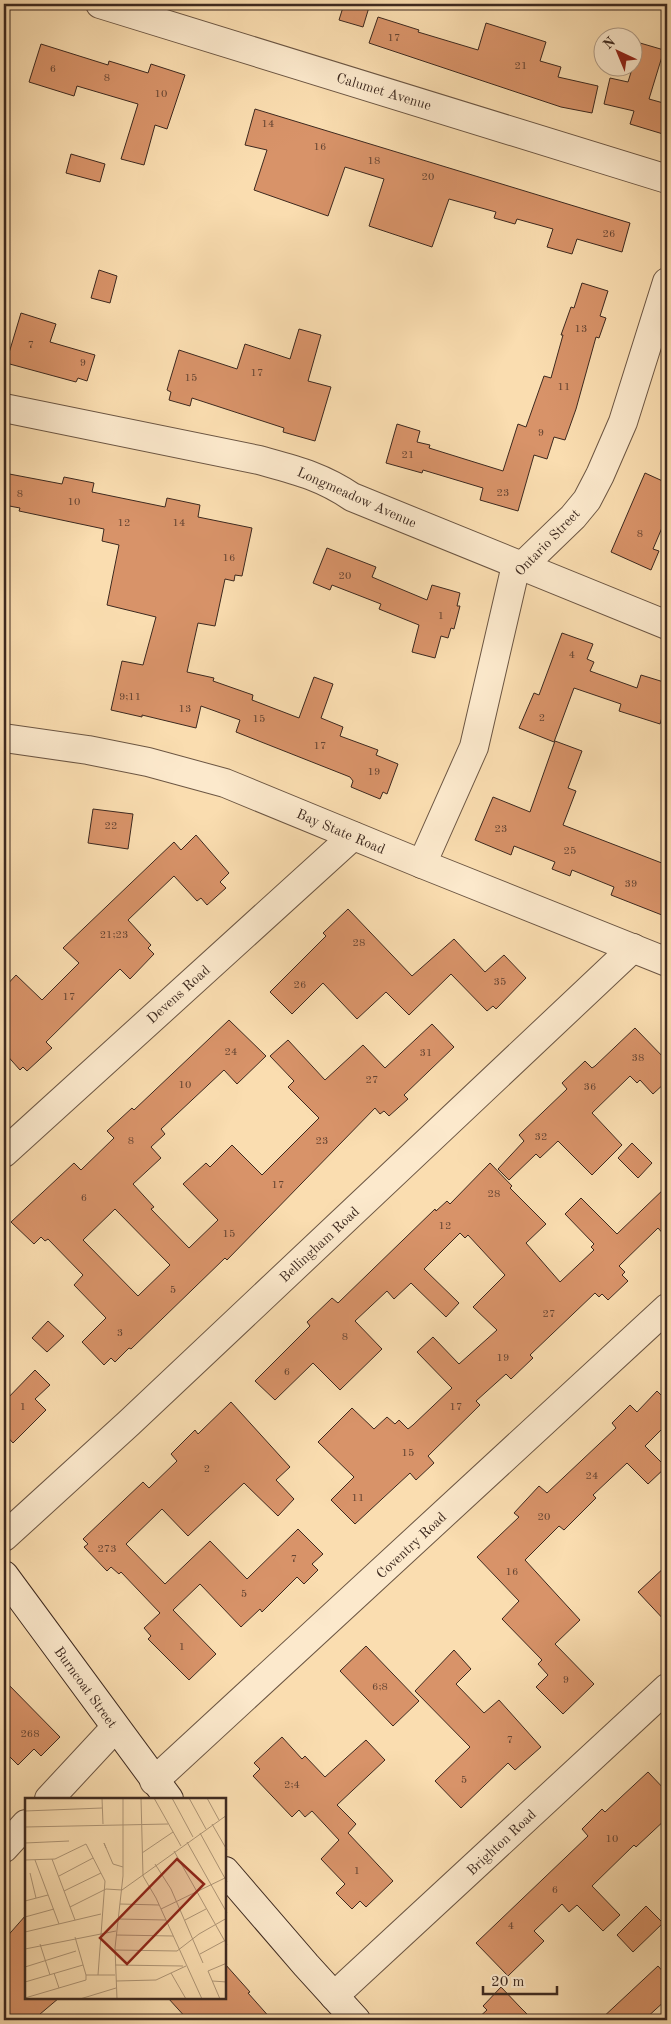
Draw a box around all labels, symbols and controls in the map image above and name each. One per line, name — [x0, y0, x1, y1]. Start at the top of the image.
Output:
north arrow — [594, 28, 644, 78]
house number: 17 — [388, 33, 400, 44]
text: N — [601, 34, 619, 52]
house number: 21 — [515, 61, 527, 72]
house number: 6 — [50, 64, 56, 75]
street label: Calumet Avenue — [335, 71, 433, 113]
house number: 8 — [104, 73, 110, 84]
house number: 10 — [155, 89, 167, 100]
house number: 14 — [262, 119, 274, 130]
house number: 16 — [314, 142, 326, 153]
house number: 18 — [368, 156, 380, 167]
house number: 20 — [422, 172, 434, 183]
house number: 26 — [603, 229, 615, 240]
house number: 13 — [575, 324, 587, 335]
house number: 7 — [28, 340, 34, 351]
house number: 9 — [80, 358, 86, 369]
house number: 17 — [251, 368, 263, 379]
house number: 15 — [185, 373, 197, 384]
house number: 11 — [558, 382, 570, 393]
house number: 9 — [538, 428, 544, 439]
house number: 21 — [402, 450, 414, 461]
street label: Longmeadow Avenue — [295, 465, 418, 531]
house number: 23 — [497, 488, 509, 499]
house number: 8 — [17, 489, 23, 500]
house number: 10 — [68, 497, 80, 508]
street label: Ontario Street — [513, 507, 583, 579]
house number: 12 — [118, 518, 130, 529]
house number: 14 — [173, 518, 185, 529]
house number: 8 — [637, 529, 643, 540]
house number: 16 — [223, 553, 235, 564]
house number: 20 — [339, 571, 351, 582]
house number: 1 — [438, 611, 444, 622]
house number: 4 — [569, 650, 575, 661]
house number: 9;11 — [119, 692, 141, 703]
house number: 13 — [179, 704, 191, 715]
house number: 2 — [539, 713, 545, 724]
house number: 15 — [253, 714, 265, 725]
house number: 17 — [314, 741, 326, 752]
house number: 19 — [368, 767, 380, 778]
street label: Bay State Road — [294, 807, 387, 857]
house number: 22 — [105, 821, 117, 832]
house number: 23 — [495, 824, 507, 835]
house number: 25 — [564, 846, 576, 857]
house number: 39 — [625, 879, 637, 890]
house number: 21;23 — [100, 930, 128, 941]
house number: 28 — [353, 938, 365, 949]
street label: Devens Road — [145, 963, 213, 1026]
house number: 35 — [494, 977, 506, 988]
house number: 26 — [294, 980, 306, 991]
house number: 17 — [63, 992, 75, 1003]
house number: 24 — [225, 1047, 237, 1058]
house number: 31 — [420, 1048, 432, 1059]
house number: 38 — [632, 1053, 644, 1064]
house number: 27 — [366, 1075, 378, 1086]
house number: 10 — [179, 1080, 191, 1091]
house number: 36 — [584, 1082, 596, 1093]
house number: 32 — [535, 1132, 547, 1143]
house number: 8 — [128, 1136, 134, 1147]
house number: 23 — [316, 1136, 328, 1147]
house number: 17 — [272, 1180, 284, 1191]
house number: 28 — [488, 1189, 500, 1200]
house number: 6 — [81, 1193, 87, 1204]
street label: Bellingham Road — [277, 1204, 362, 1285]
house number: 12 — [439, 1221, 451, 1232]
house number: 15 — [223, 1229, 235, 1240]
house number: 5 — [170, 1285, 176, 1296]
house number: 27 — [543, 1309, 555, 1320]
house number: 3 — [117, 1328, 123, 1339]
house number: 8 — [342, 1332, 348, 1343]
house number: 19 — [497, 1353, 509, 1364]
house number: 6 — [284, 1367, 290, 1378]
house number: 1 — [20, 1402, 26, 1413]
house number: 17 — [450, 1402, 462, 1413]
house number: 15 — [402, 1448, 414, 1459]
house number: 2 — [204, 1464, 210, 1475]
house number: 24 — [586, 1471, 598, 1482]
house number: 11 — [352, 1493, 364, 1504]
street label: Coventry Road — [374, 1510, 449, 1581]
house number: 20 — [538, 1512, 550, 1523]
house number: 273 — [97, 1544, 117, 1555]
house number: 7 — [291, 1554, 297, 1565]
house number: 16 — [506, 1567, 518, 1578]
house number: 5 — [241, 1589, 247, 1600]
house number: 1 — [179, 1642, 185, 1653]
street label: Burncoat Street — [51, 1645, 119, 1731]
house number: 9 — [563, 1675, 569, 1686]
house number: 6;8 — [372, 1682, 388, 1693]
house number: 268 — [20, 1729, 40, 1740]
house number: 7 — [507, 1735, 513, 1746]
house number: 5 — [461, 1775, 467, 1786]
house number: 2;4 — [284, 1780, 300, 1791]
inset map — [25, 1798, 226, 1999]
street label: Brighton Road — [464, 1807, 539, 1878]
house number: 10 — [606, 1834, 618, 1845]
house number: 1 — [354, 1866, 360, 1877]
house number: 6 — [552, 1885, 558, 1896]
house number: 4 — [508, 1921, 514, 1932]
scale bar — [483, 1964, 557, 1996]
text: 20 m — [491, 1975, 525, 1990]

